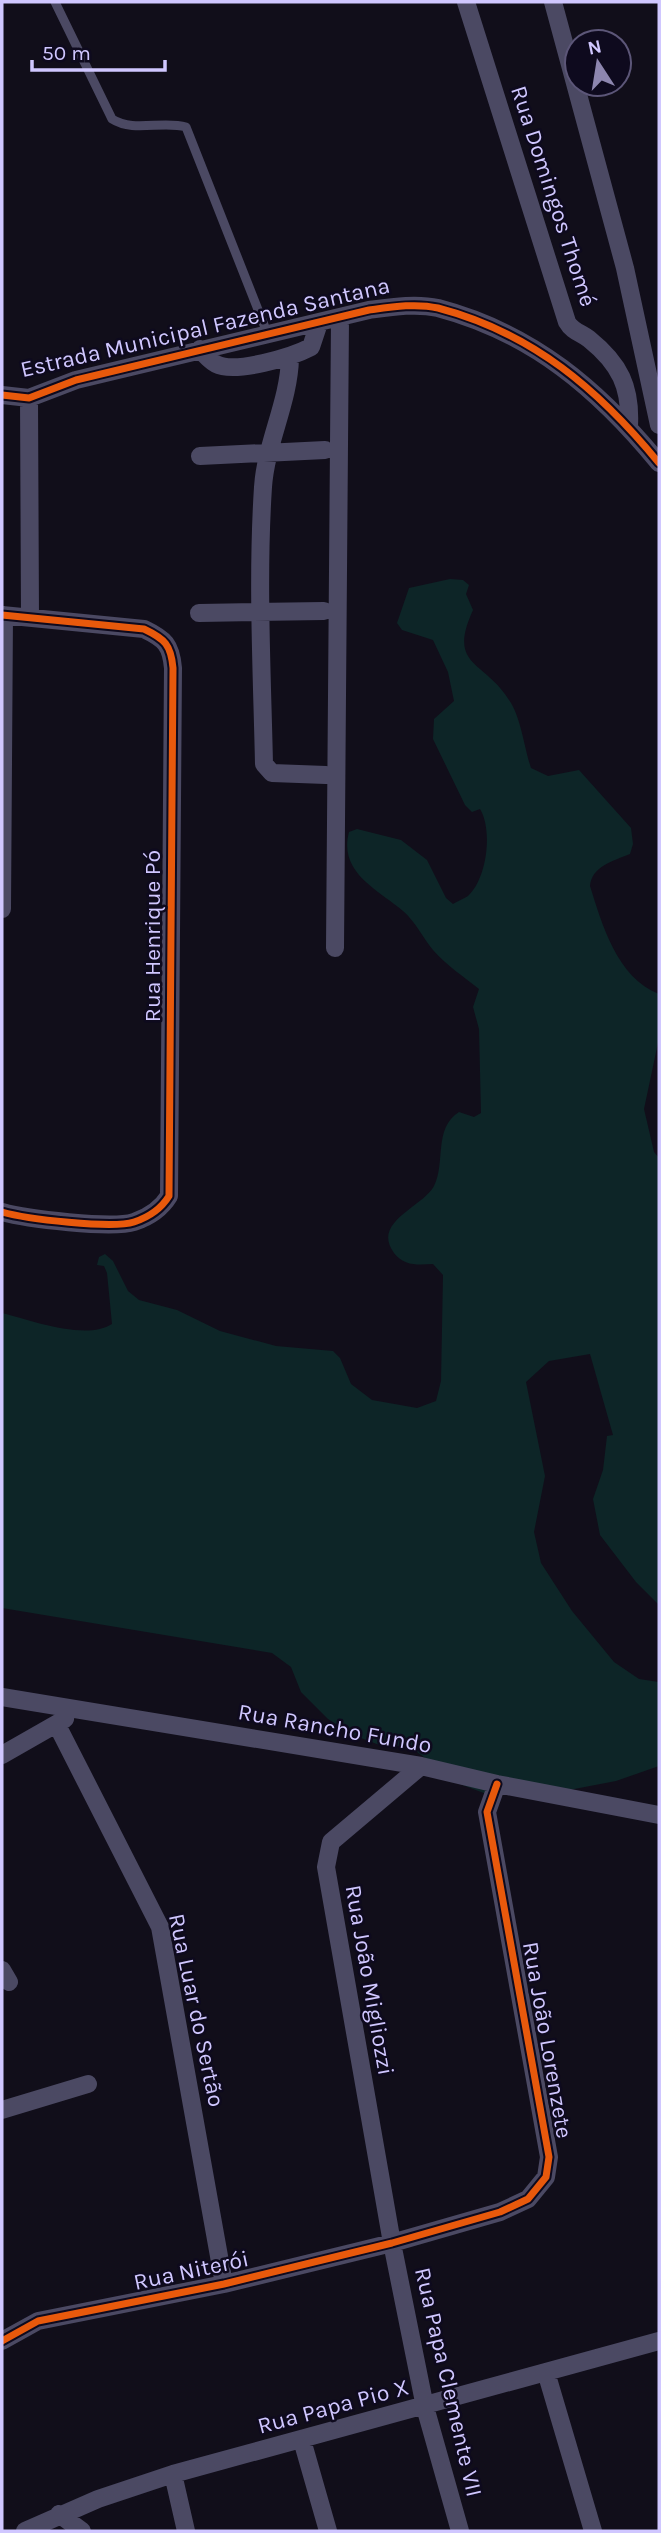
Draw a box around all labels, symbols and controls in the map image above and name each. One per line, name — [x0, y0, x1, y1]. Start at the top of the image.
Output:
scale bar — [32, 28, 164, 72]
north arrow — [563, 28, 633, 98]
text: N — [586, 35, 604, 60]
text: 50 m — [42, 41, 91, 65]
street label: Rua Domingos Thomé — [505, 82, 602, 310]
street label: Estrada Municipal Fazenda Santana — [18, 272, 392, 383]
street label: Rua Henrique Pó — [139, 850, 166, 1022]
street label: Rua Rancho Fundo — [236, 1698, 434, 1759]
street label: Rua João Migliozzi — [339, 1883, 400, 2077]
street label: Rua Luar do Sertão — [163, 1911, 230, 2109]
street label: Rua João Lorenzete — [517, 1940, 578, 2141]
street label: Rua Niterói — [131, 2245, 251, 2296]
street label: Rua Papa Clemente VII — [409, 2265, 488, 2499]
street label: Rua Papa Pio X — [255, 2373, 412, 2440]

